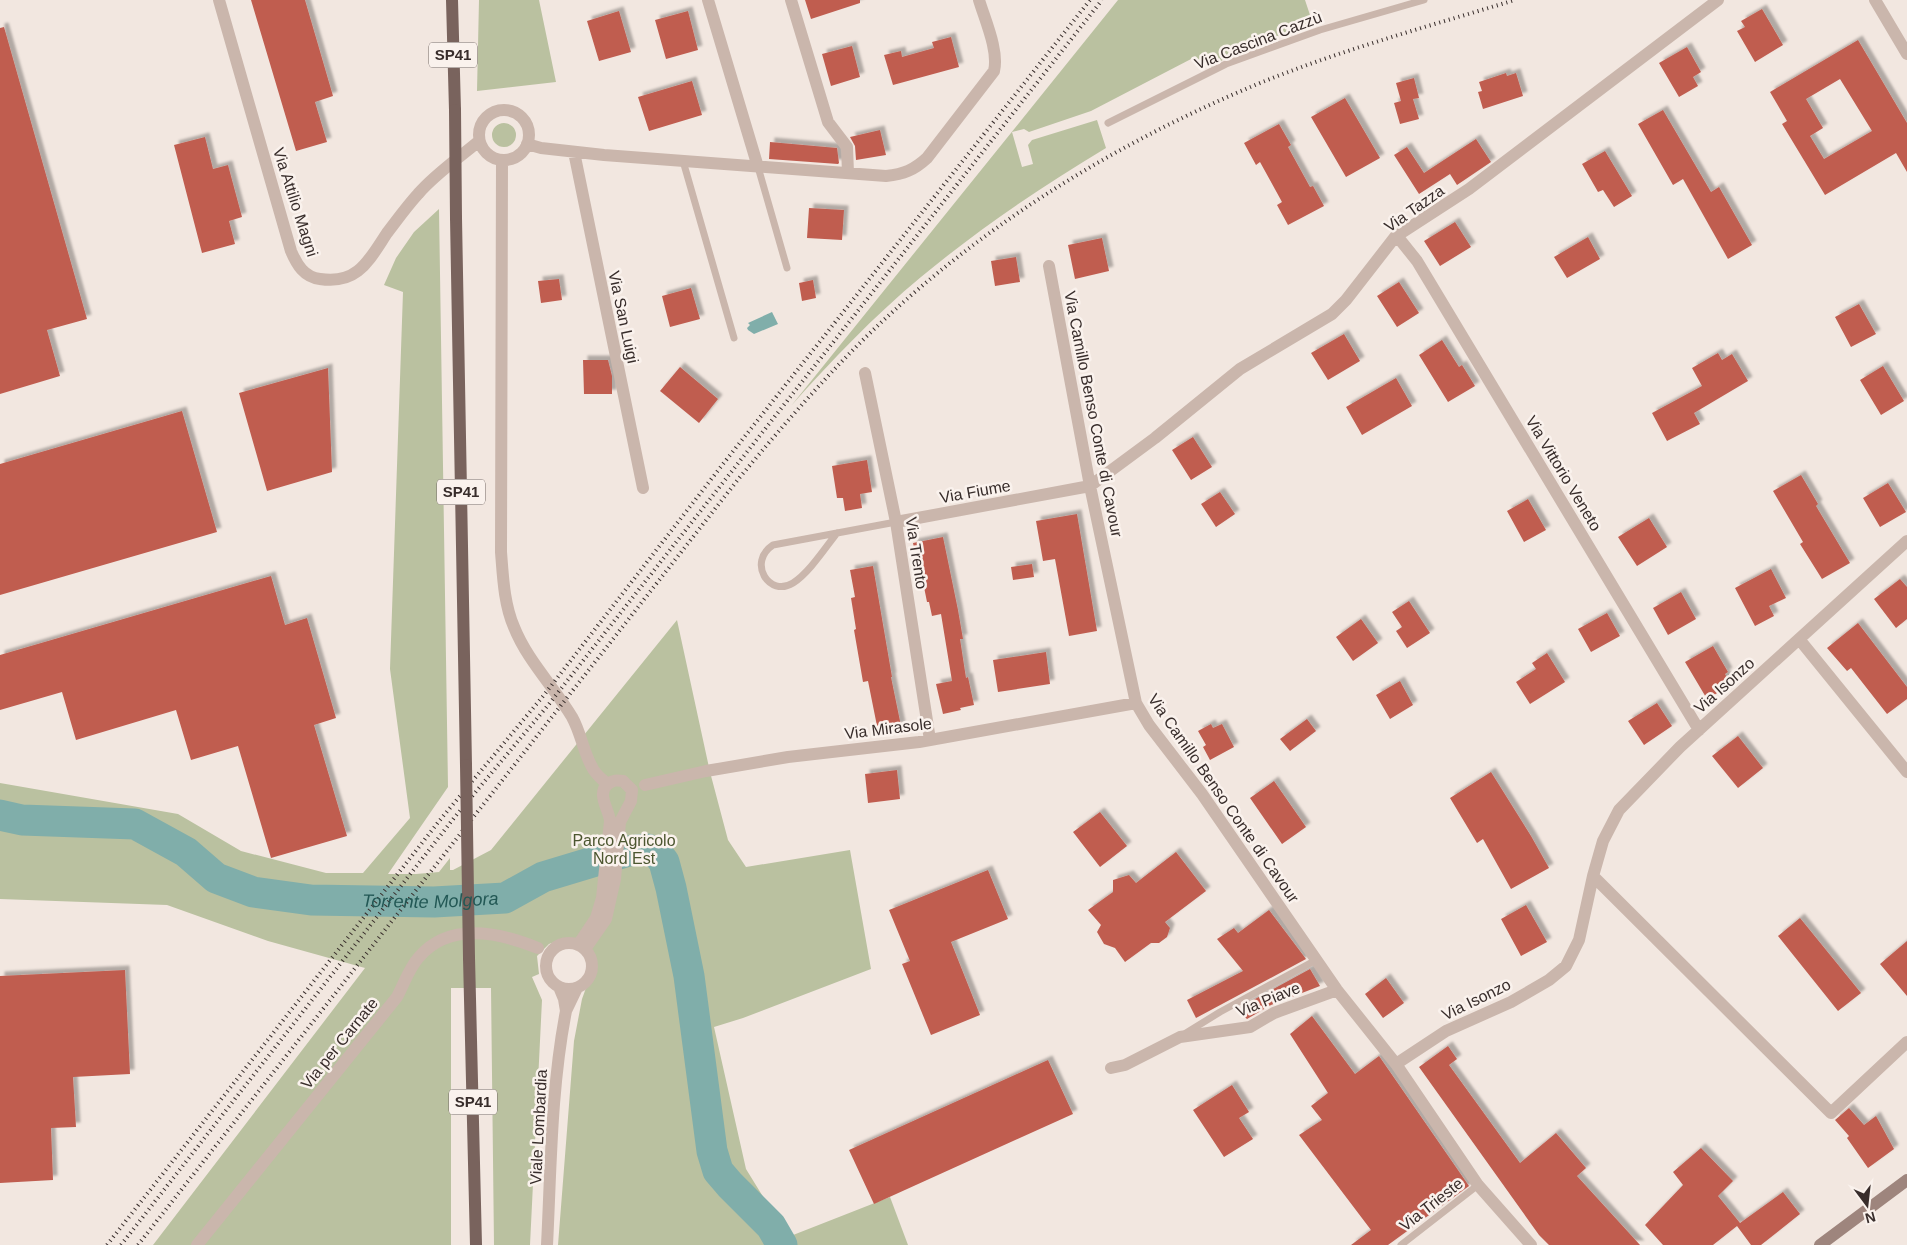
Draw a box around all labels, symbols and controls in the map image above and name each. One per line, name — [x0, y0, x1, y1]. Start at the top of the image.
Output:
street label: Via Cascina Cazzù — [1192, 8, 1324, 73]
road number: SP41 — [429, 42, 477, 68]
street label: Via Attilio Magni — [270, 146, 321, 259]
street label: Via Tazza — [1381, 182, 1447, 235]
street label: Via San Luigi — [605, 269, 642, 365]
street label: Via Camillo Benso Conte di Cavour — [1061, 290, 1126, 539]
street label: Via Vittorio Veneto — [1523, 413, 1605, 534]
street label: Via Fiume — [938, 477, 1012, 506]
road number: SP41 — [437, 480, 485, 504]
street label: Via Trento — [902, 516, 931, 590]
street label: Via Isonzo — [1691, 654, 1758, 717]
street label: Via Camillo Benso Conte di Cavour — [1145, 691, 1303, 906]
street label: Via Mirasole — [843, 715, 933, 742]
park label: Parco Agricolo Nord Est — [572, 832, 676, 867]
water label: Torrente Molgora — [362, 888, 499, 912]
street label: Via Isonzo — [1439, 975, 1513, 1023]
street label: Via Piave — [1234, 979, 1303, 1020]
street label: Via per Carnate — [298, 994, 381, 1092]
street label: Viale Lombardia — [527, 1069, 550, 1185]
road number: SP41 — [449, 1090, 497, 1114]
street label: Via Trieste — [1396, 1174, 1466, 1234]
north arrow — [1842, 1180, 1892, 1230]
text: N — [1863, 1209, 1877, 1227]

